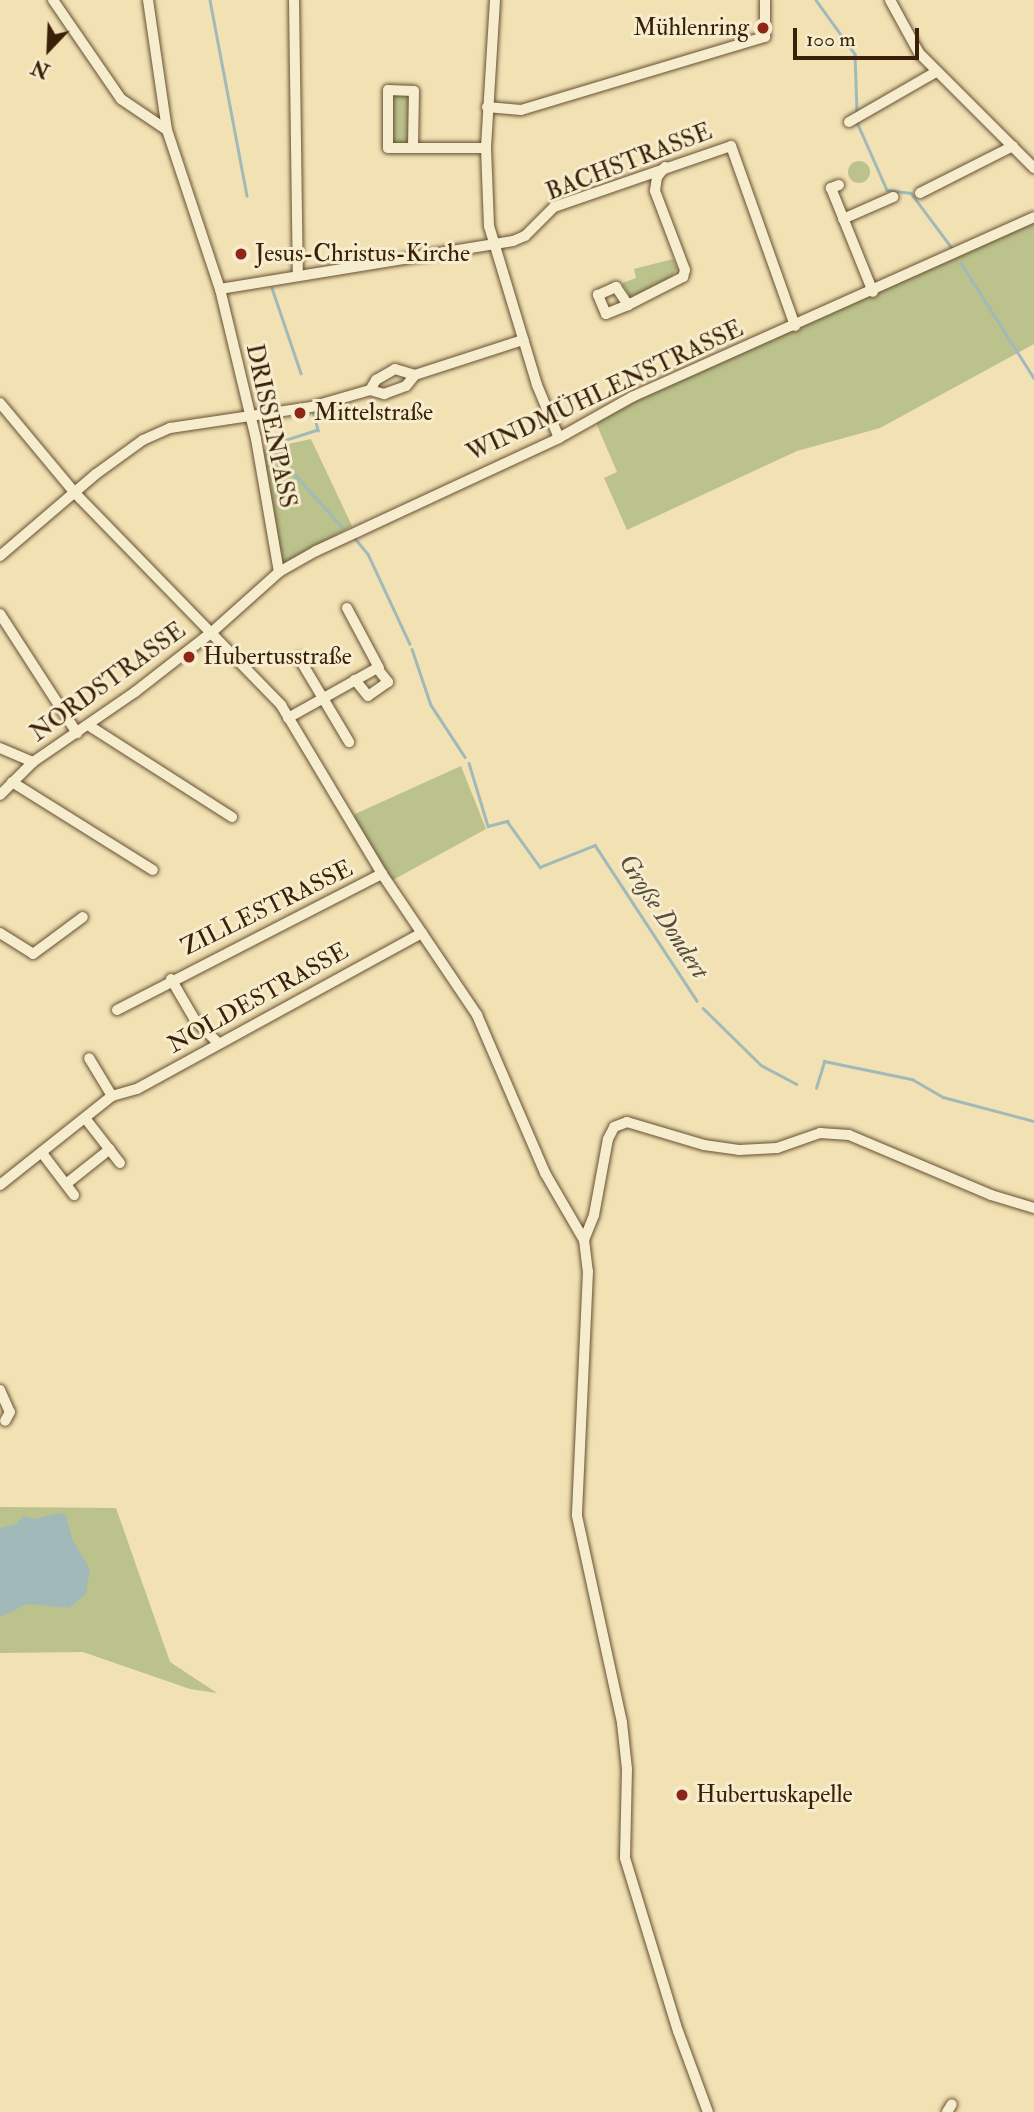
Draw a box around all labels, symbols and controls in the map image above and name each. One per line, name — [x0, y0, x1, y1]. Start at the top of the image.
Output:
north arrow — [14, 14, 84, 84]
place label: Mühlenring — [633, 14, 749, 42]
scale bar — [796, 14, 922, 58]
marker: Mühlenring — [755, 20, 771, 36]
text: 100 m — [806, 26, 856, 53]
text: N — [28, 54, 53, 83]
street label: BACHSTRASSE — [542, 117, 716, 207]
place label: Jesus-Christus-Kirche — [255, 240, 470, 268]
marker: Jesus-Christus-Kirche — [233, 246, 249, 262]
street label: WINDMÜHLENSTRASSE — [462, 314, 748, 468]
street label: DRISSENPASS — [240, 341, 302, 511]
place label: Mittelstraße — [314, 399, 433, 427]
marker: Mittelstraße — [292, 405, 308, 421]
street label: NORDSTRASSE — [25, 616, 191, 748]
place label: Hubertusstraße — [203, 643, 352, 671]
marker: Hubertusstraße — [181, 649, 197, 665]
water label: Große Dondert — [611, 849, 715, 985]
street label: ZILLESTRASSE — [176, 854, 358, 962]
street label: NOLDESTRASSE — [163, 936, 353, 1060]
place label: Hubertuskapelle — [696, 1781, 853, 1809]
marker: Hubertuskapelle — [674, 1787, 690, 1803]

